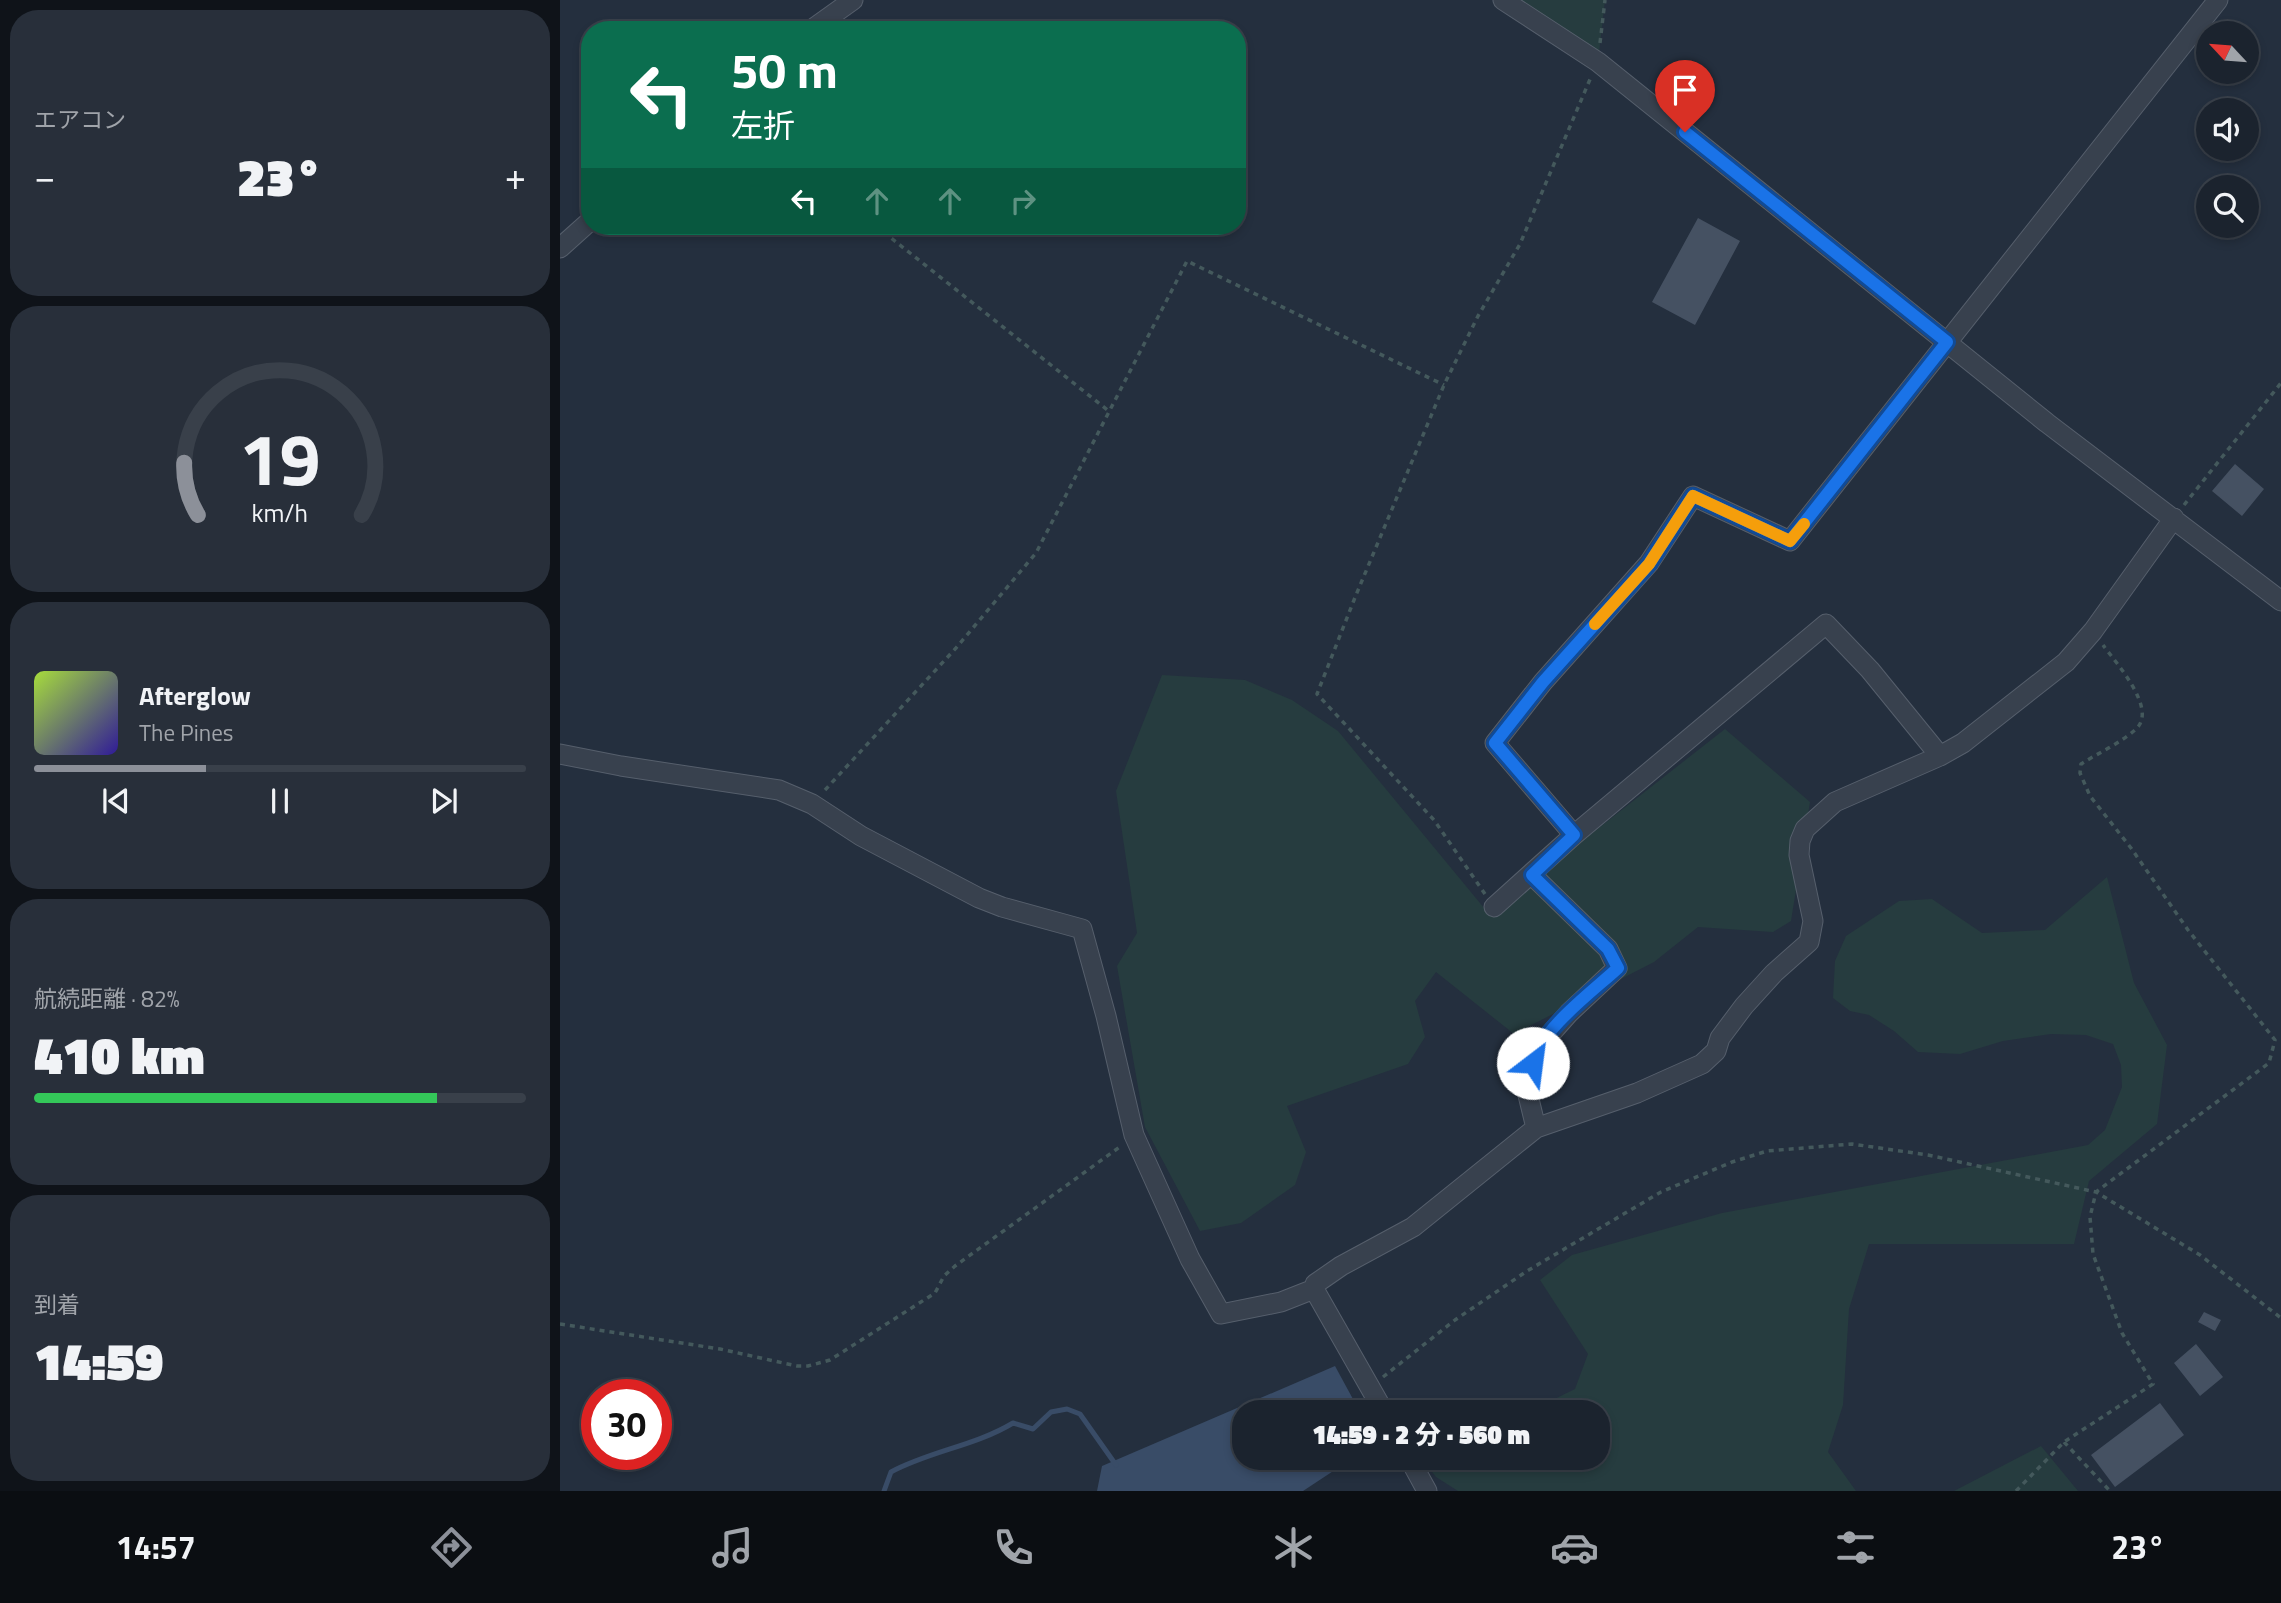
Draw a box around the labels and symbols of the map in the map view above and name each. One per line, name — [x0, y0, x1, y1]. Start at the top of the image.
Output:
north arrow — [2196, 21, 2259, 84]
pin — [1655, 60, 1715, 132]
position arrow — [1496, 1026, 1570, 1100]
speed limit sign: 30 — [581, 1379, 672, 1470]

